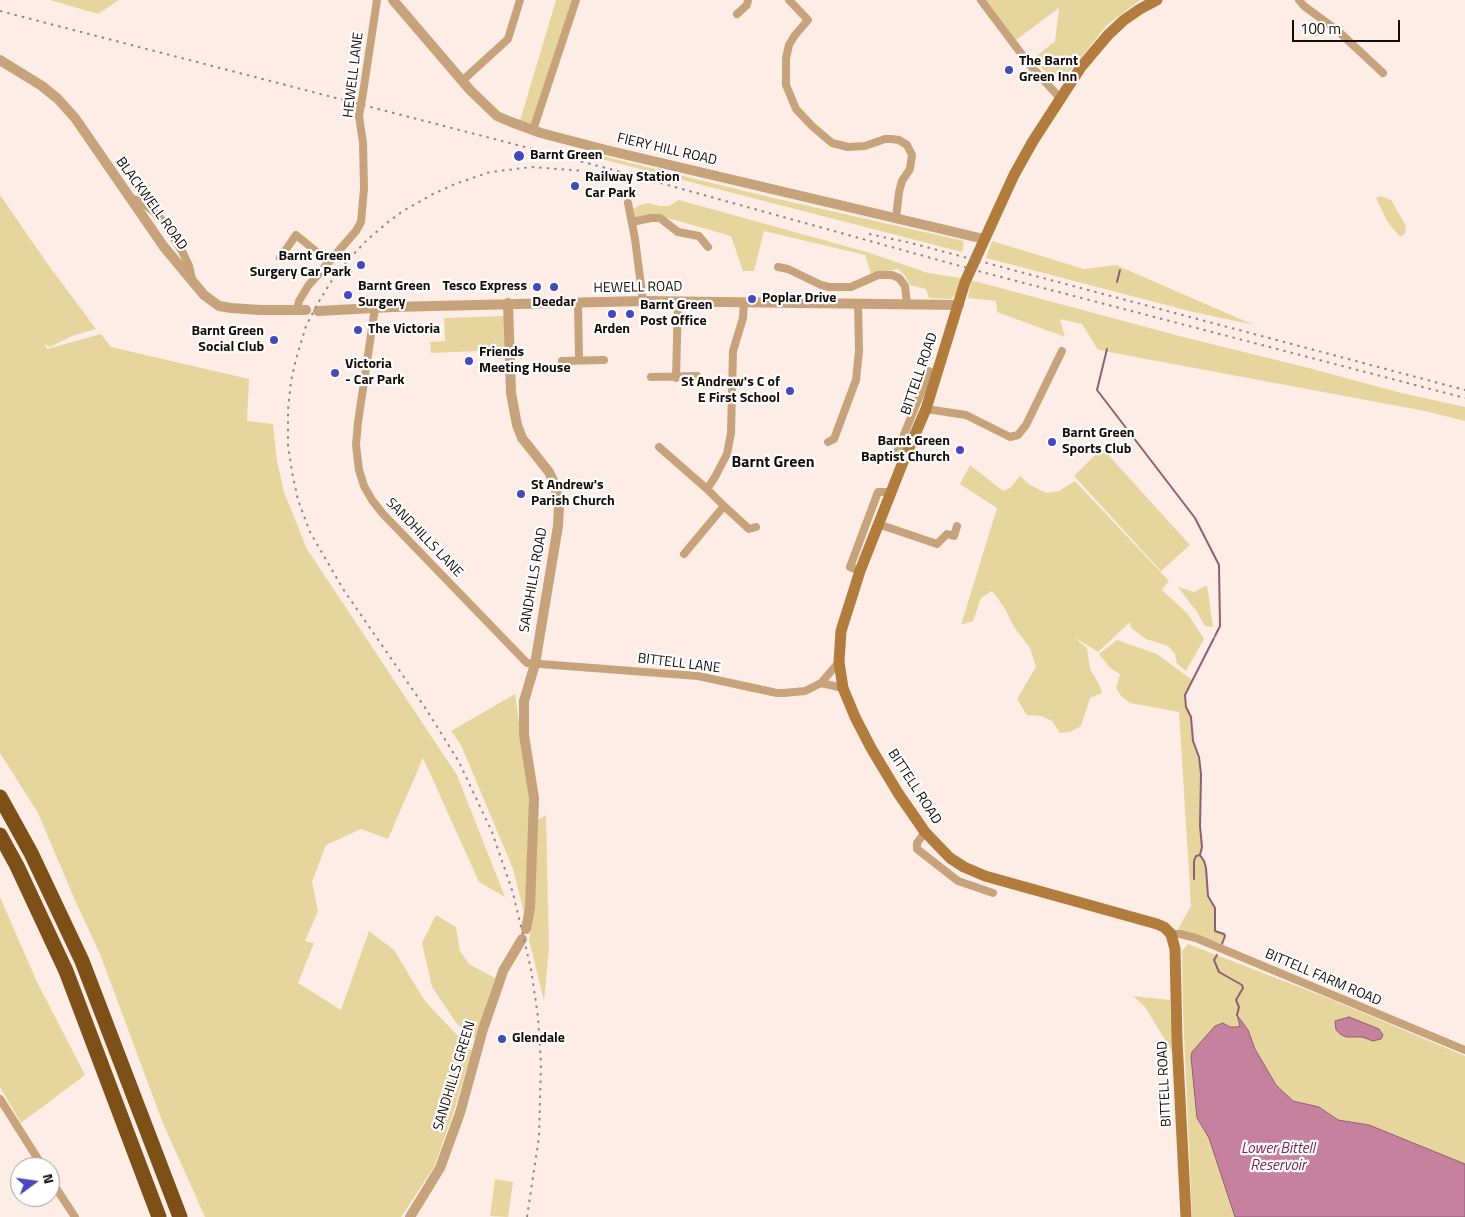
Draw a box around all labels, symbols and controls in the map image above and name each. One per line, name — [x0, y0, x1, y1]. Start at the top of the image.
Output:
scale bar — [1295, 10, 1402, 42]
text: 100 m — [1300, 17, 1341, 40]
street label: HEWELL LANE — [340, 31, 368, 119]
place label: The Barnt Green Inn — [1019, 54, 1078, 86]
marker: The Barnt Green Inn — [1003, 64, 1015, 76]
street label: FIERY HILL ROAD — [615, 130, 719, 170]
place label: Barnt Green — [530, 148, 603, 164]
marker: Barnt Green — [512, 149, 526, 163]
street label: BLACKWELL ROAD — [112, 154, 190, 254]
place label: Railway Station Car Park — [585, 170, 680, 202]
marker: Railway Station Car Park — [569, 180, 581, 192]
place label: Barnt Green Surgery Car Park — [250, 249, 351, 282]
marker: Barnt Green Surgery Car Park — [355, 259, 367, 271]
place label: Barnt Green Surgery — [358, 279, 431, 312]
place label: Tesco Express — [443, 279, 527, 295]
street label: HEWELL ROAD — [593, 279, 683, 297]
marker: Tesco Express — [531, 281, 543, 293]
marker: Deedar — [548, 281, 560, 293]
marker: Barnt Green Surgery — [342, 289, 354, 301]
place label: Poplar Drive — [762, 291, 836, 307]
marker: Poplar Drive — [746, 293, 758, 305]
place label: Deedar — [532, 295, 576, 311]
place label: Barnt Green Post Office — [640, 298, 713, 331]
marker: Arden — [606, 308, 618, 320]
marker: Barnt Green Post Office — [624, 308, 636, 320]
place label: The Victoria — [368, 322, 440, 338]
place label: Arden — [594, 322, 630, 338]
place label: Barnt Green Social Club — [191, 324, 264, 357]
marker: The Victoria — [352, 324, 364, 336]
street label: BITTELL ROAD — [898, 331, 942, 417]
marker: Barnt Green Social Club — [268, 334, 280, 346]
place label: Friends Meeting House — [479, 345, 571, 378]
marker: Friends Meeting House — [463, 355, 475, 367]
place label: Victoria - Car Park — [345, 357, 405, 390]
marker: Victoria - Car Park — [329, 367, 341, 379]
place label: St Andrew's C of E First School — [681, 375, 780, 408]
marker: St Andrew's C of E First School — [784, 385, 796, 397]
place label: Barnt Green Sports Club — [1062, 426, 1135, 458]
place label: Barnt Green Baptist Church — [861, 434, 950, 467]
marker: Barnt Green Sports Club — [1046, 436, 1058, 448]
marker: Barnt Green Baptist Church — [954, 444, 966, 456]
district label: Barnt Green — [732, 453, 814, 473]
place label: St Andrew's Parish Church — [531, 478, 615, 511]
marker: St Andrew's Parish Church — [515, 488, 527, 500]
street label: SANDHILLS LANE — [382, 495, 466, 581]
street label: SANDHILLS ROAD — [516, 526, 552, 634]
street label: BITTELL LANE — [637, 651, 721, 677]
street label: BITTELL ROAD — [884, 746, 944, 828]
street label: BITTELL FARM ROAD — [1262, 946, 1384, 1010]
street label: SANDHILLS GREEN — [430, 1019, 480, 1133]
place label: Glendale — [512, 1031, 565, 1047]
marker: Glendale — [496, 1033, 508, 1045]
street label: BITTELL ROAD — [1154, 1041, 1176, 1127]
water label: Lower Bittell Reservoir — [1241, 1140, 1315, 1175]
north arrow — [10, 1157, 60, 1207]
text: N — [38, 1171, 60, 1186]

